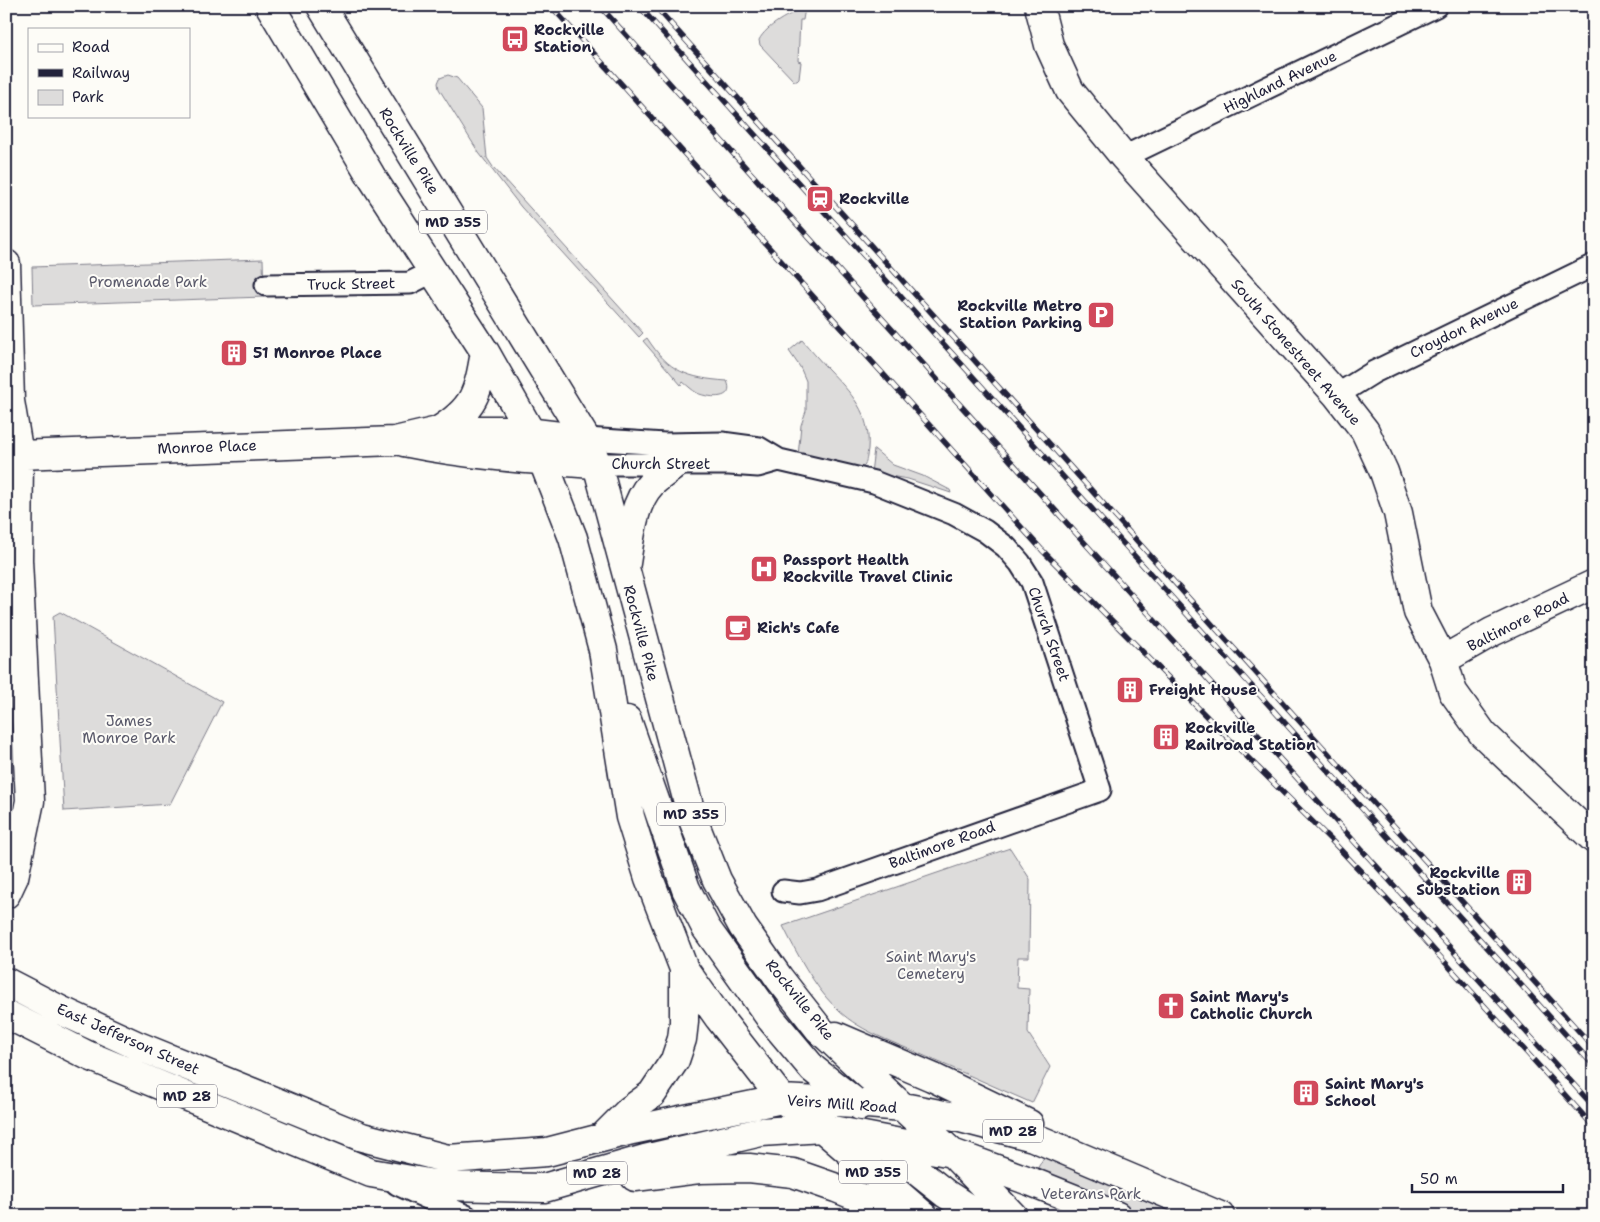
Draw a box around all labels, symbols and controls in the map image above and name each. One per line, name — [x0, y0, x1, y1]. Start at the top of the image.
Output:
place label: Rockville Station — [534, 20, 605, 57]
bus stop icon: Rockville Station — [500, 24, 530, 54]
legend — [28, 28, 190, 118]
text: Road — [72, 37, 110, 57]
street label: Highland Avenue — [1220, 46, 1340, 118]
text: Railway — [72, 63, 130, 83]
text: Park — [72, 87, 104, 107]
street label: Rockville Pike — [374, 104, 444, 198]
station icon: Rockville — [805, 184, 835, 214]
place label: Rockville — [839, 189, 910, 209]
road number: MD 355 — [419, 210, 487, 233]
park label: Promenade Park — [89, 272, 207, 292]
street label: Truck Street — [307, 273, 395, 295]
street label: South Stonestreet Avenue — [1227, 274, 1365, 430]
street label: Croydon Avenue — [1407, 293, 1521, 363]
place label: Rockville Metro Station Parking — [957, 296, 1082, 333]
parking icon: Rockville Metro Station Parking — [1086, 300, 1116, 330]
building icon: 51 Monroe Place — [219, 338, 249, 368]
place label: 51 Monroe Place — [253, 343, 382, 363]
street label: Monroe Place — [157, 435, 257, 459]
street label: Church Street — [612, 454, 710, 474]
place label: Passport Health Rockville Travel Clinic — [783, 550, 953, 587]
hospital icon: Passport Health Rockville Travel Clinic — [749, 554, 779, 584]
street label: Rockville Pike — [619, 583, 663, 683]
street label: Church Street — [1023, 584, 1075, 684]
street label: Baltimore Road — [1464, 587, 1573, 656]
cafe icon: Rich's Cafe — [723, 613, 753, 643]
place label: Rich's Cafe — [757, 618, 840, 638]
building icon: Freight House — [1115, 675, 1145, 705]
place label: Freight House — [1149, 680, 1257, 700]
park label: James Monroe Park — [82, 711, 176, 748]
place label: Rockville Railroad Station — [1185, 718, 1316, 755]
building icon: Rockville Railroad Station — [1151, 722, 1181, 752]
road number: MD 355 — [657, 802, 725, 826]
street label: Baltimore Road — [886, 816, 998, 874]
place label: Rockville Substation — [1416, 863, 1500, 900]
building icon: Rockville Substation — [1504, 867, 1534, 897]
park label: Saint Mary's Cemetery — [886, 947, 976, 984]
street label: Rockville Pike — [761, 955, 839, 1045]
place label: Saint Mary's Catholic Church — [1190, 987, 1313, 1024]
church icon: Saint Mary's Catholic Church — [1156, 991, 1186, 1021]
street label: East Jefferson Street — [53, 998, 203, 1080]
place label: Saint Mary's School — [1325, 1074, 1424, 1111]
building icon: Saint Mary's School — [1291, 1078, 1321, 1108]
road number: MD 28 — [157, 1084, 217, 1108]
street label: Veirs Mill Road — [786, 1090, 898, 1118]
road number: MD 28 — [983, 1120, 1043, 1142]
road number: MD 355 — [839, 1160, 907, 1184]
road number: MD 28 — [567, 1162, 627, 1184]
scale bar — [1412, 1162, 1564, 1194]
text: 50 m — [1420, 1169, 1458, 1189]
park label: Veterans Park — [1041, 1184, 1141, 1204]

